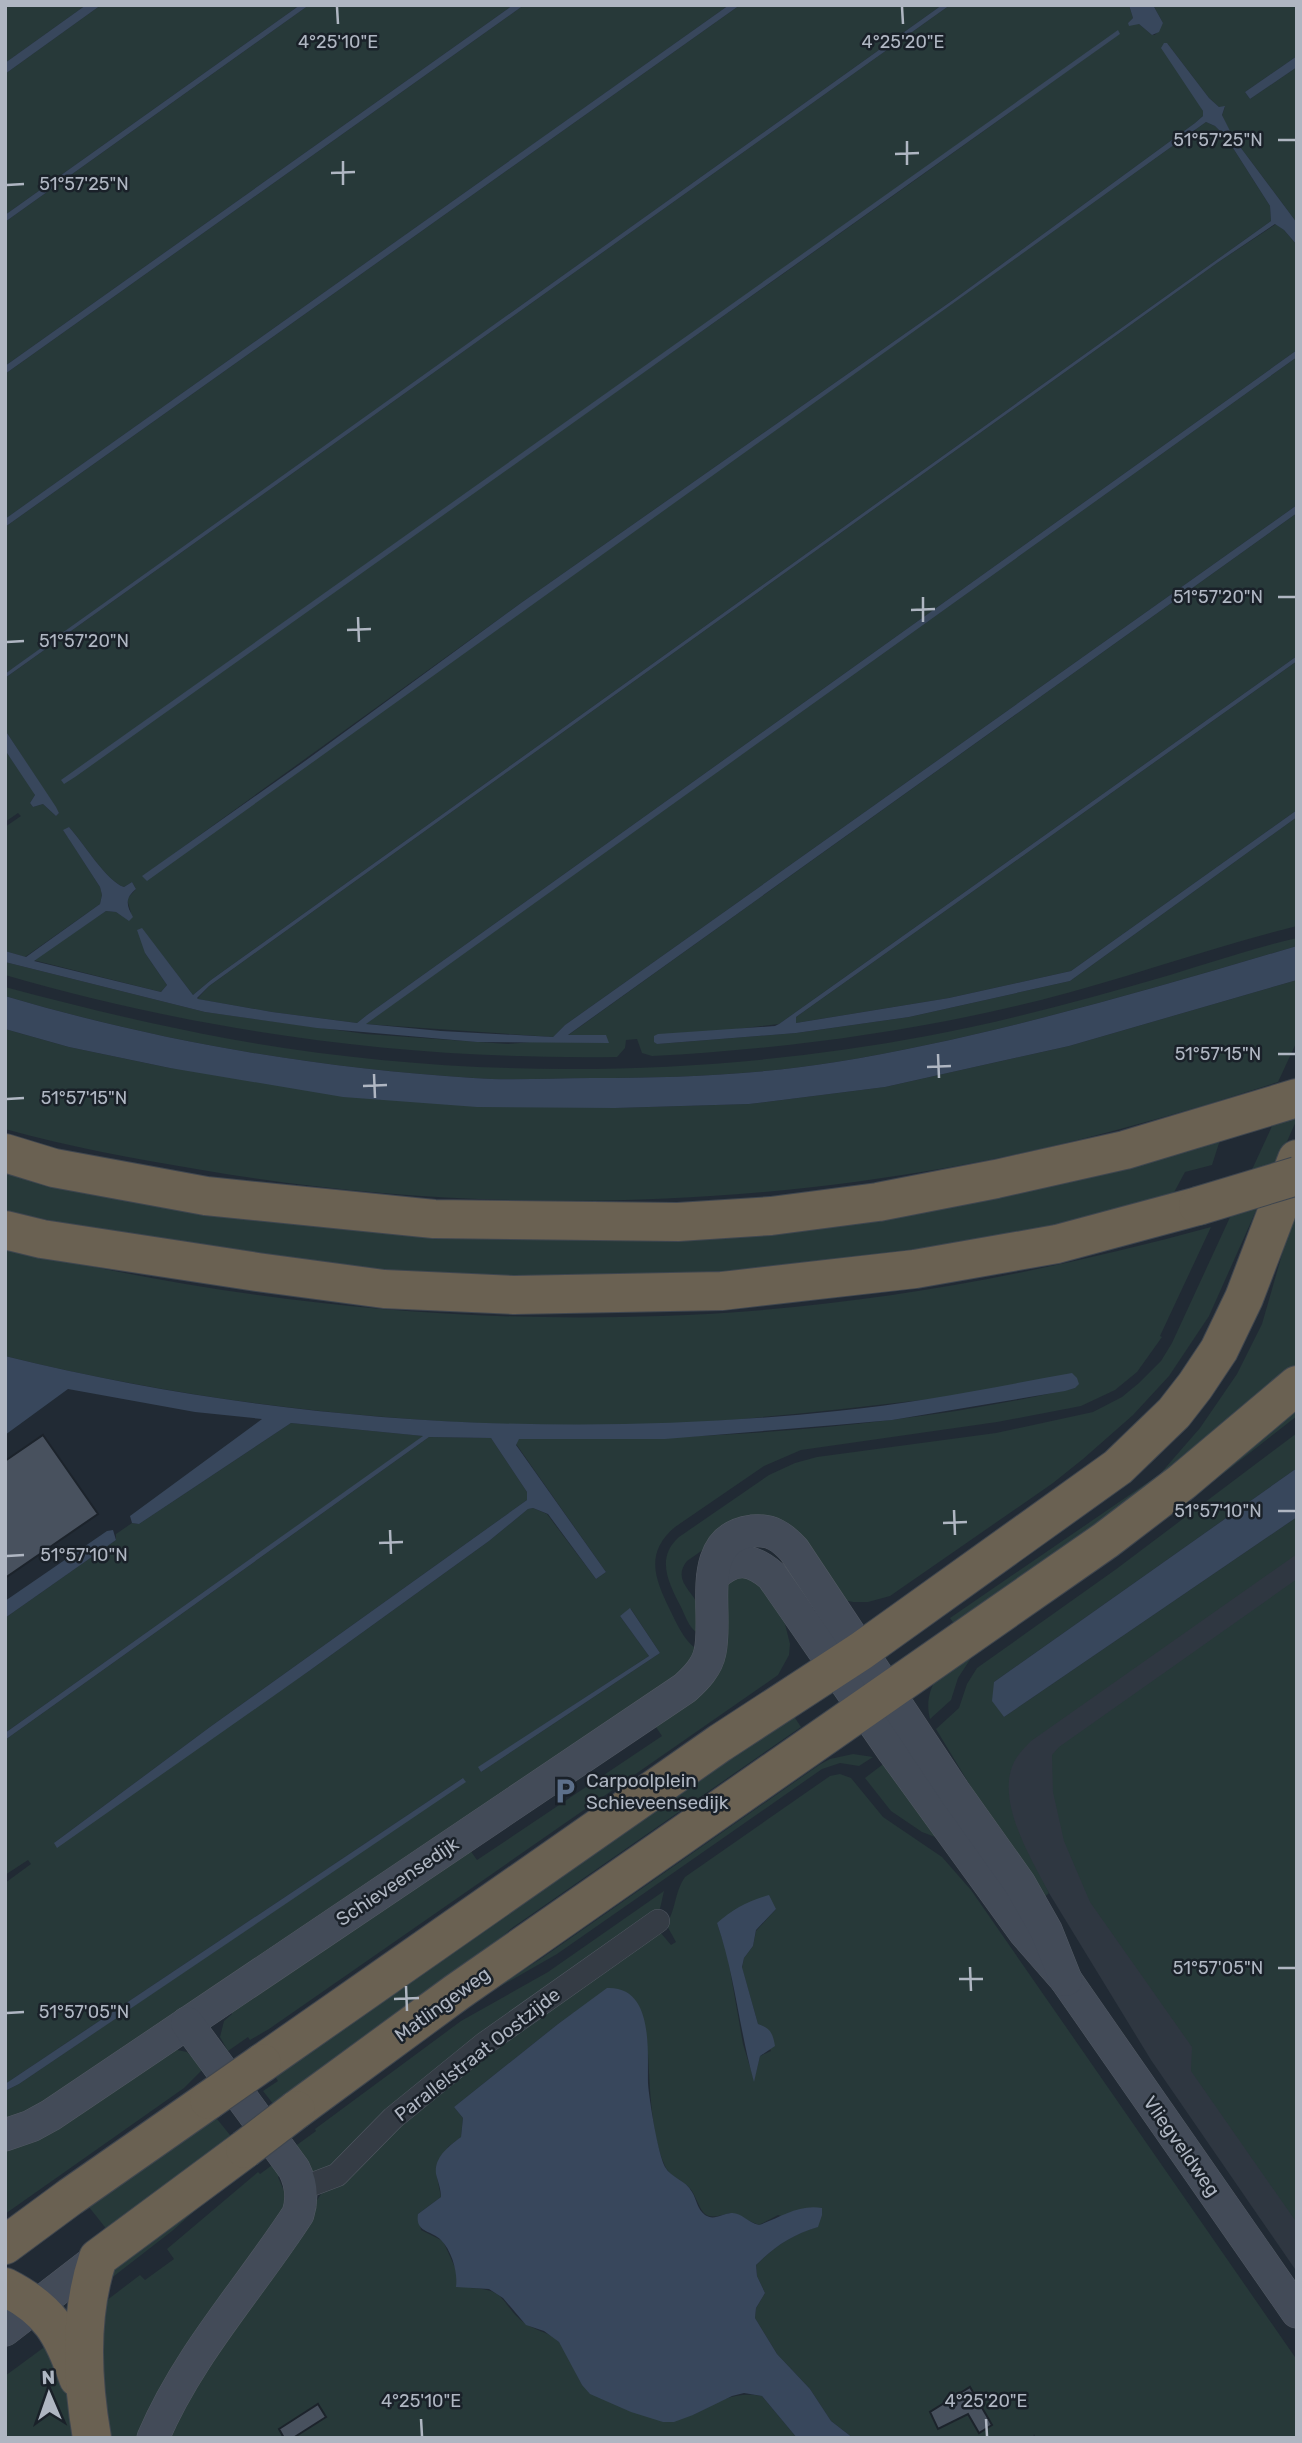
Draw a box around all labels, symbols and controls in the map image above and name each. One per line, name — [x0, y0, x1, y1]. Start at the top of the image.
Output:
text: 4°25'10"E — [298, 31, 378, 53]
text: 4°25'20"E — [862, 31, 944, 53]
text: 51°57'25"N — [1173, 129, 1263, 151]
text: 51°57'25"N — [39, 173, 129, 195]
text: 51°57'20"N — [1173, 586, 1263, 608]
text: 51°57'20"N — [39, 630, 129, 652]
text: 51°57'15"N — [1175, 1043, 1261, 1065]
text: 51°57'15"N — [41, 1087, 127, 1109]
text: 51°57'10"N — [1174, 1500, 1262, 1522]
text: 51°57'10"N — [40, 1544, 128, 1566]
place label: Carpoolplein Schieveensedijk — [586, 1769, 729, 1814]
parking icon: Carpoolplein Schieveensedijk — [550, 1776, 580, 1806]
street label: Schieveensedijk — [332, 1832, 463, 1931]
text: 51°57'05"N — [1173, 1957, 1263, 1979]
street label: Matlingeweg — [390, 1962, 494, 2047]
street label: Parallelstraat Oostzijde — [390, 1983, 565, 2126]
text: 51°57'05"N — [39, 2001, 129, 2023]
street label: Vliegveldweg — [1139, 2092, 1225, 2201]
north arrow — [14, 2359, 84, 2429]
text: N — [41, 2366, 56, 2389]
text: 4°25'10"E — [381, 2390, 461, 2412]
text: 4°25'20"E — [945, 2390, 1027, 2412]

